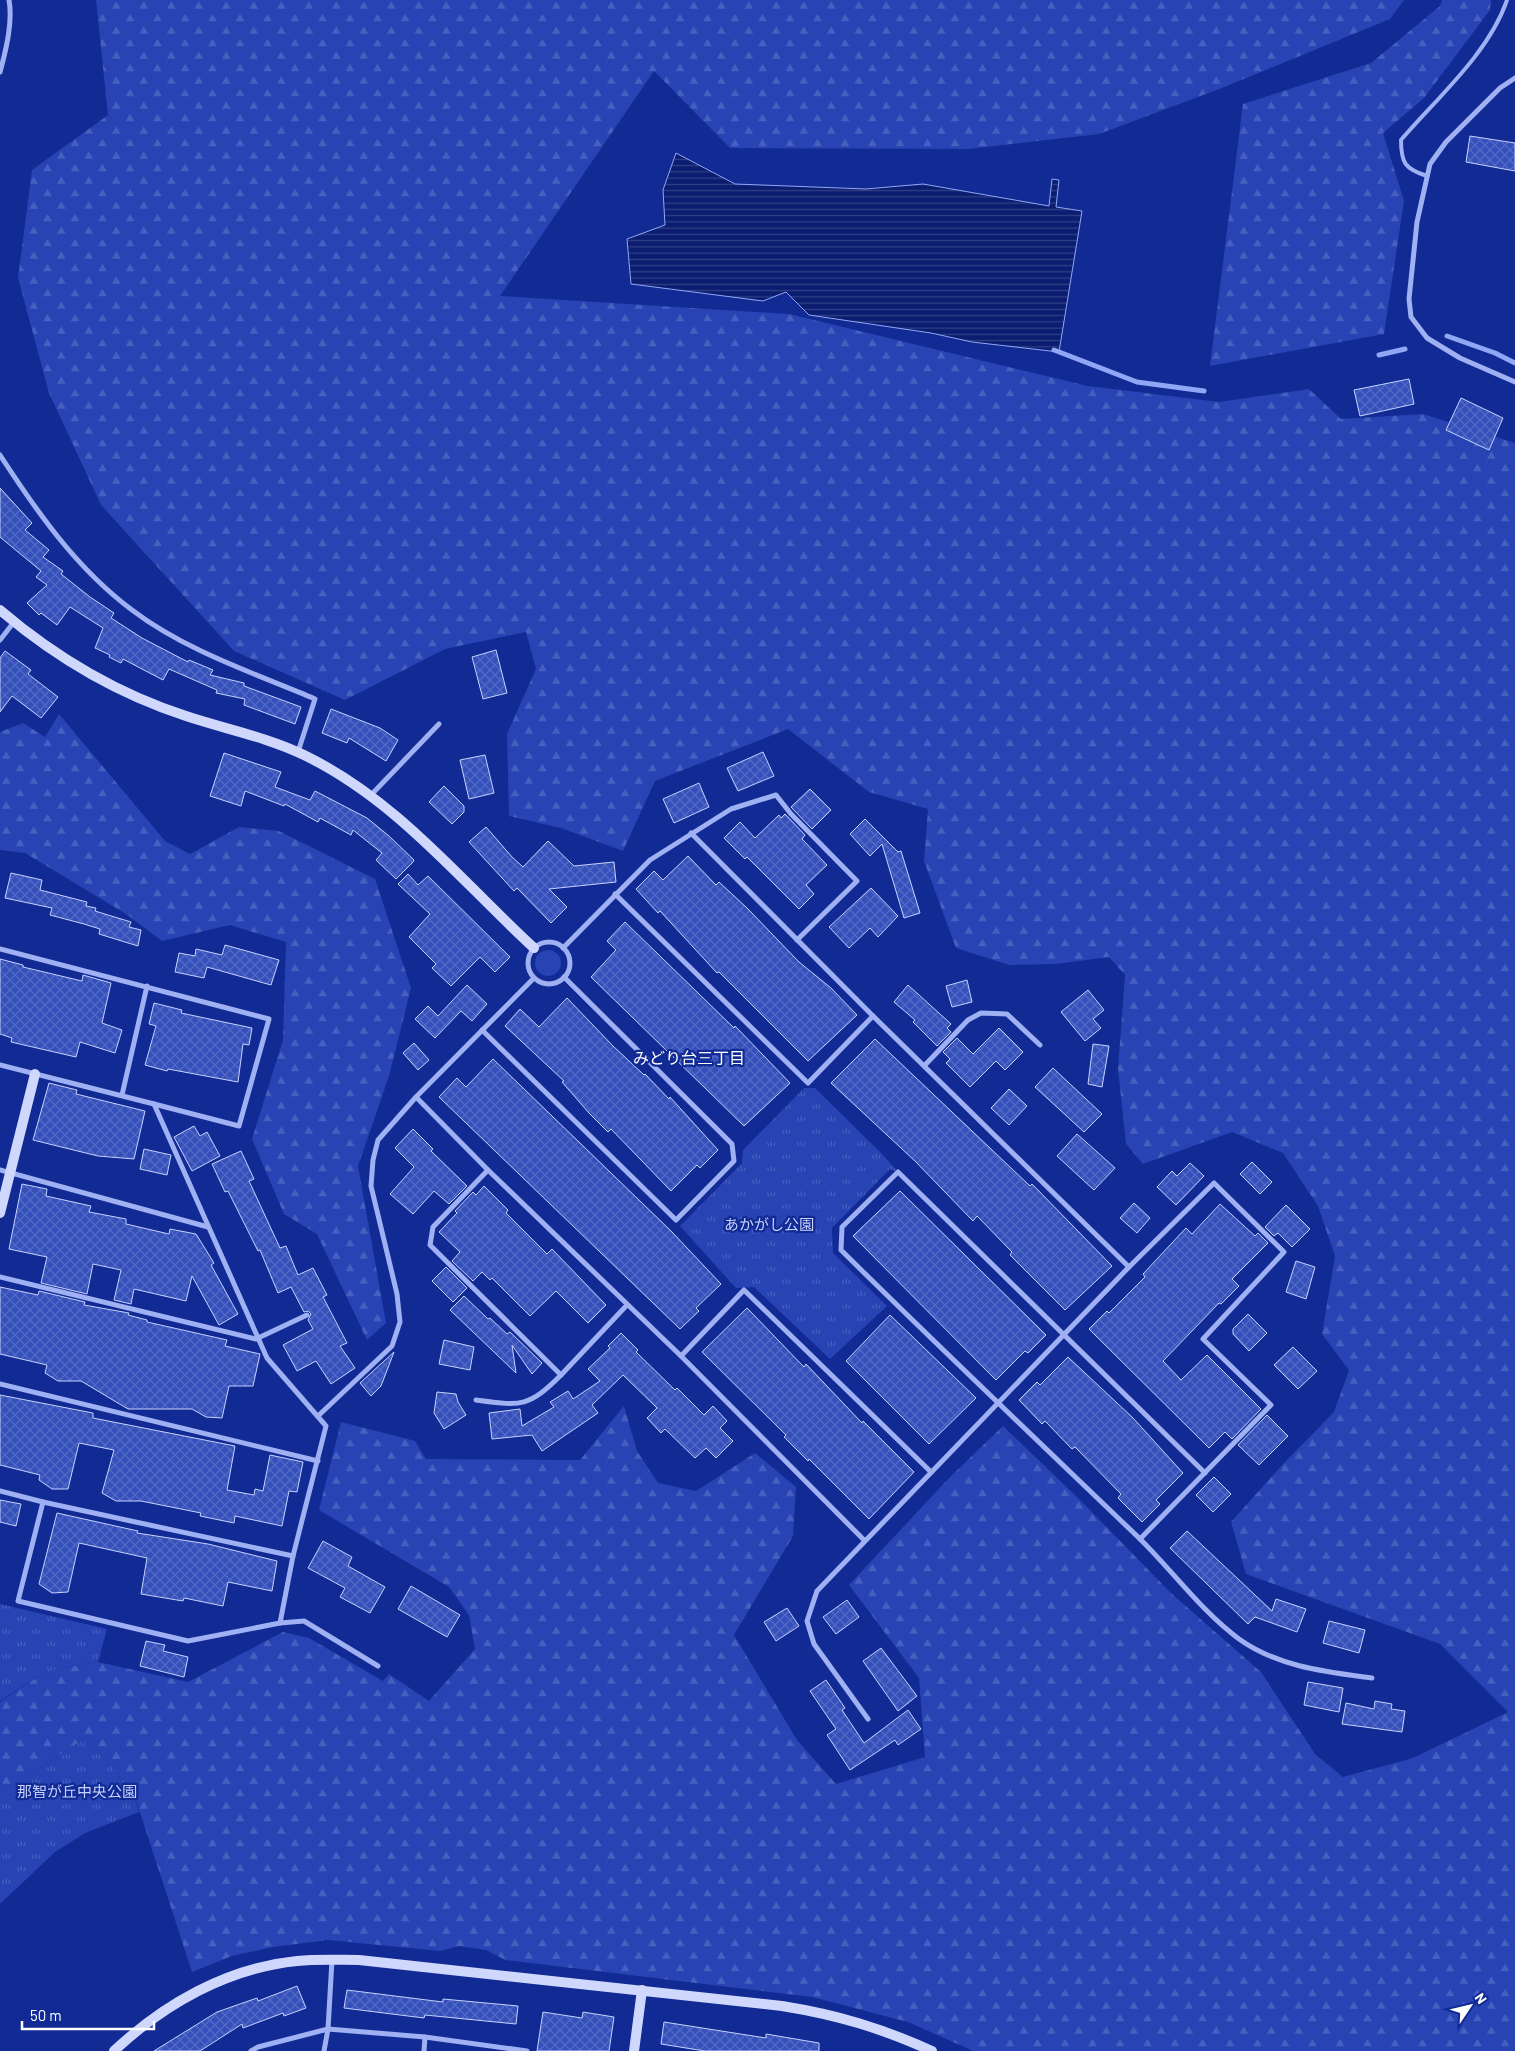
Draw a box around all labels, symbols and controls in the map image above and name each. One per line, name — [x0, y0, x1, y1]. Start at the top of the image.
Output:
district label: みどり台三丁目 — [633, 1048, 745, 1067]
park label: あかがし公園 — [724, 1215, 814, 1233]
park label: 那智が丘中央公園 — [17, 1782, 137, 1800]
north arrow — [1445, 1981, 1495, 2031]
text: N — [1471, 1990, 1491, 2007]
scale bar — [22, 1998, 155, 2030]
text: 50 m — [30, 2006, 62, 2024]

